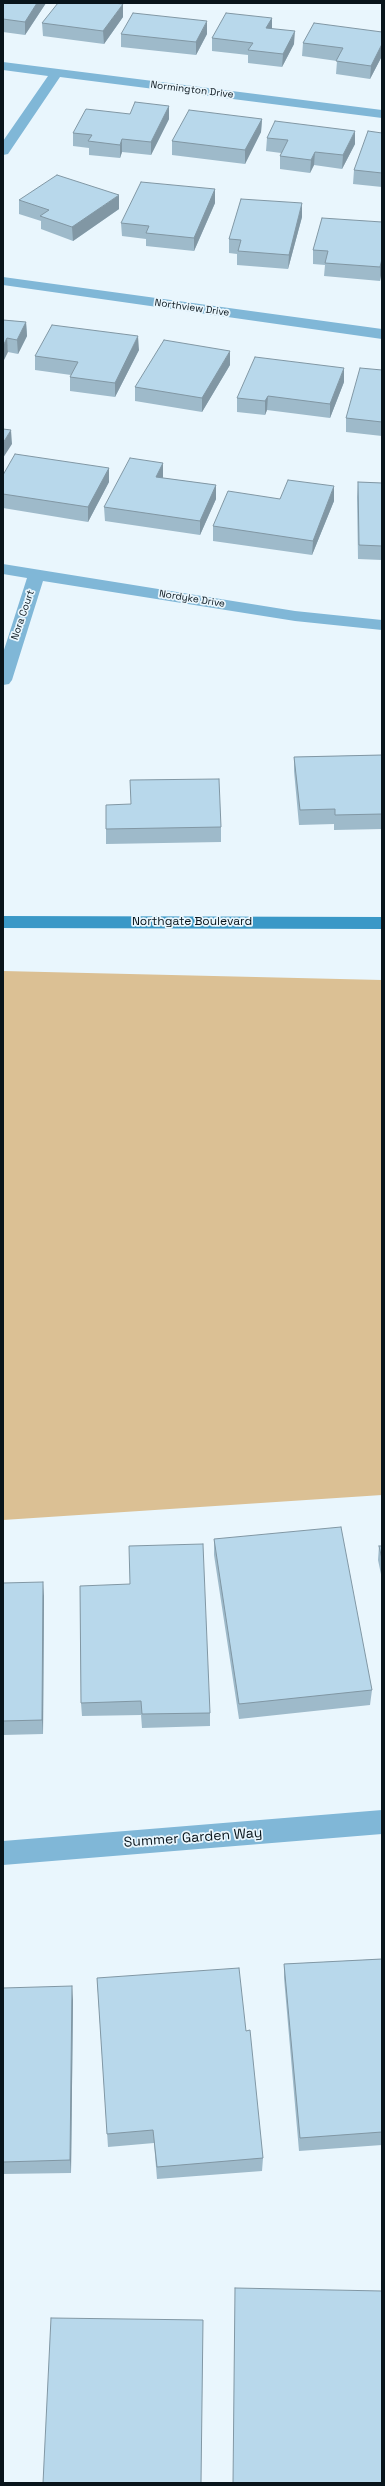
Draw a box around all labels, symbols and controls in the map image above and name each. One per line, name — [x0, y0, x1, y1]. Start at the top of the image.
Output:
street label: Normington Drive — [150, 79, 234, 101]
street label: Northview Drive — [154, 297, 230, 319]
street label: Nordyke Drive — [158, 588, 226, 610]
street label: Nora Court — [9, 589, 37, 641]
street label: Northgate Boulevard — [132, 915, 252, 929]
street label: Summer Garden Way — [123, 1825, 263, 1851]

